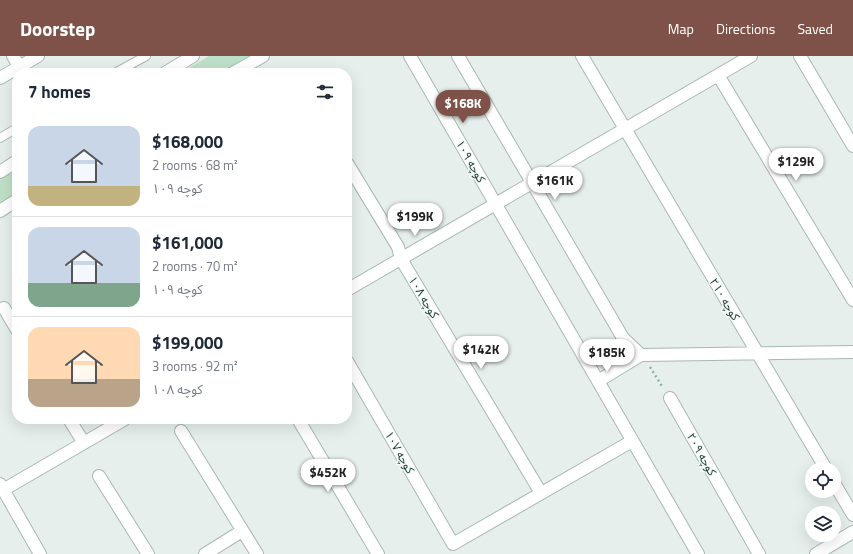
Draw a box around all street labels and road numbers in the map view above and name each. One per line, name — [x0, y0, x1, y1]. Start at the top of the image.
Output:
street label: ۱۰۹ کوچه — [451, 136, 491, 187]
street label: ۱۰۸ کوچه — [404, 272, 445, 323]
street label: ۲۱۰ کوچه — [705, 274, 746, 325]
street label: ۱۰۷ کوچه — [380, 427, 420, 478]
street label: ۲۰۹ کوچه — [682, 429, 722, 480]

